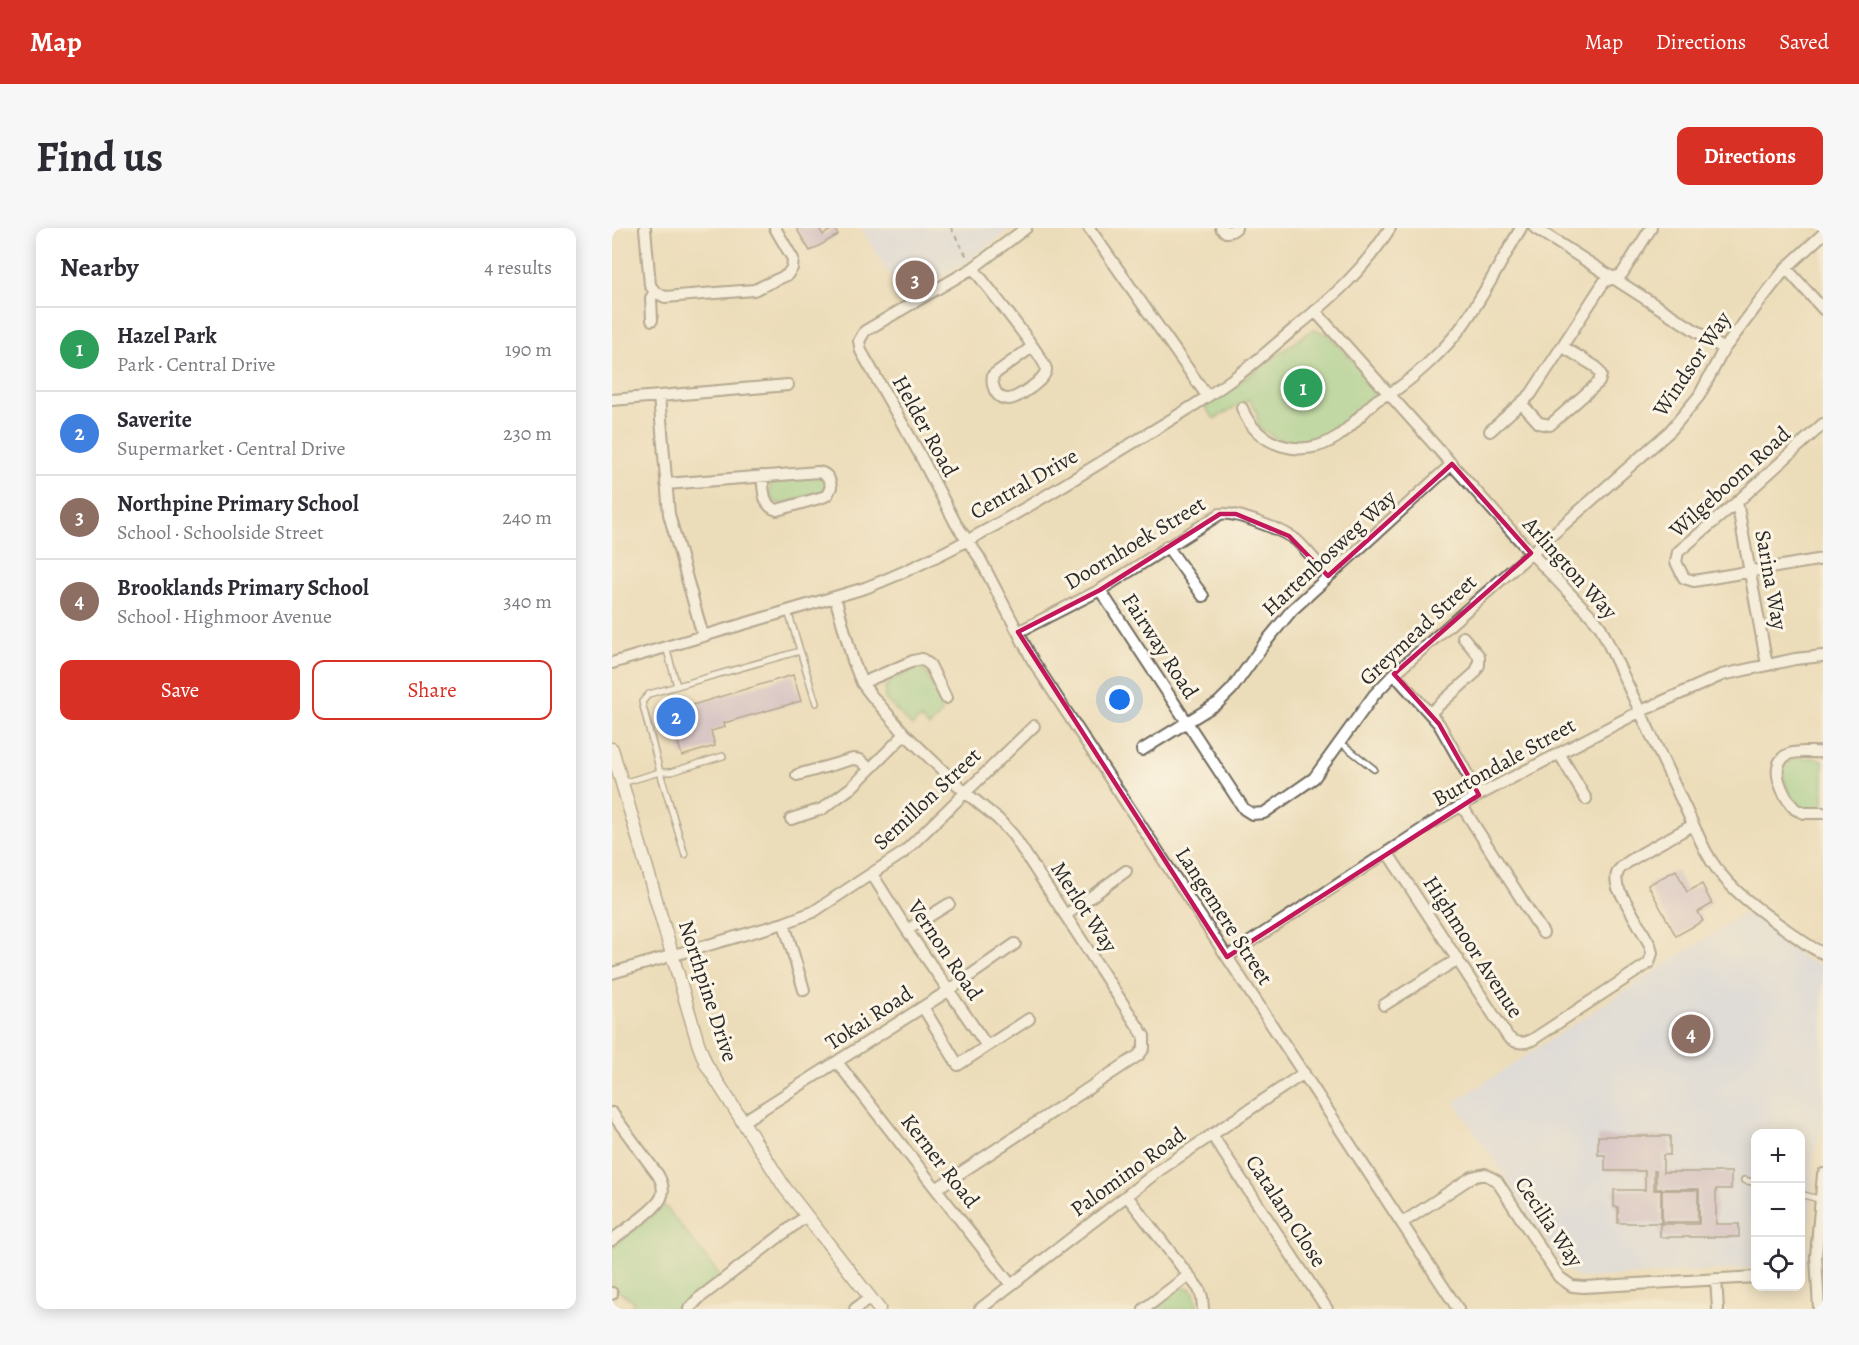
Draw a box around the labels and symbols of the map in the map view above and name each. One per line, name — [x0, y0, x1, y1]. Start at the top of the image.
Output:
pin: 3 — [896, 257, 934, 302]
street label: Windsor Way — [1645, 305, 1738, 423]
pin: 1 — [1284, 366, 1322, 410]
street label: Helder Road — [885, 370, 965, 482]
street label: Wilgeboom Road — [1662, 419, 1797, 545]
street label: Central Drive — [965, 441, 1083, 527]
street label: Hartenbosweg Way — [1255, 483, 1403, 623]
street label: Doornhoek Street — [1059, 489, 1211, 597]
street label: Arlington Way — [1515, 509, 1624, 626]
street label: Sarina Way — [1747, 528, 1795, 633]
street label: Greymead Street — [1353, 568, 1483, 692]
street label: Fairway Road — [1115, 587, 1205, 705]
your location — [1105, 685, 1134, 714]
pin: 2 — [656, 694, 696, 740]
street label: Burtondale Street — [1427, 710, 1581, 814]
street label: Semillon Street — [866, 741, 988, 857]
street label: Langemere Street — [1168, 841, 1280, 991]
street label: Merlot Way — [1043, 856, 1125, 958]
street label: Highmoor Avenue — [1416, 870, 1530, 1024]
street label: Vernon Road — [900, 893, 990, 1006]
street label: Northpine Drive — [671, 916, 745, 1066]
street label: Tokai Road — [819, 978, 919, 1057]
pin: 4 — [1672, 1012, 1710, 1056]
street label: Kerner Road — [894, 1108, 986, 1214]
street label: Palomino Road — [1064, 1120, 1192, 1224]
street label: Catalam Close — [1238, 1149, 1334, 1273]
street label: Cecilia Way — [1508, 1171, 1590, 1273]

